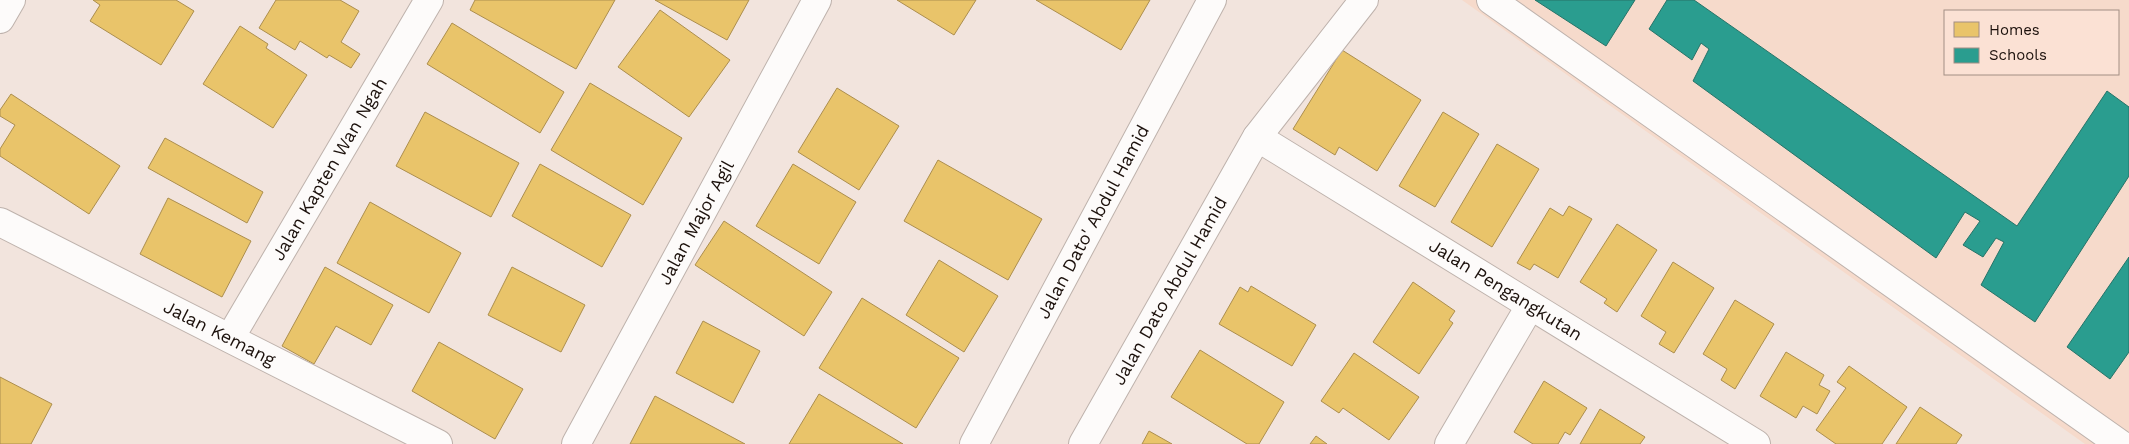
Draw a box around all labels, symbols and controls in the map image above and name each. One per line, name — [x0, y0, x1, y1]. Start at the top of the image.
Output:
legend — [1944, 10, 2119, 75]
text: Homes — [1989, 21, 2040, 39]
text: Schools — [1989, 46, 2047, 64]
street label: Jalan Kapten Wan Ngah — [267, 74, 391, 264]
street label: Jalan Dato' Abdul Hamid — [1032, 121, 1153, 322]
street label: Jalan Major Agil — [654, 156, 738, 288]
street label: Jalan Dato Abdul Hamid — [1108, 193, 1231, 388]
street label: Jalan Pengangkutan — [1425, 234, 1587, 345]
street label: Jalan Kemang — [160, 296, 279, 370]

